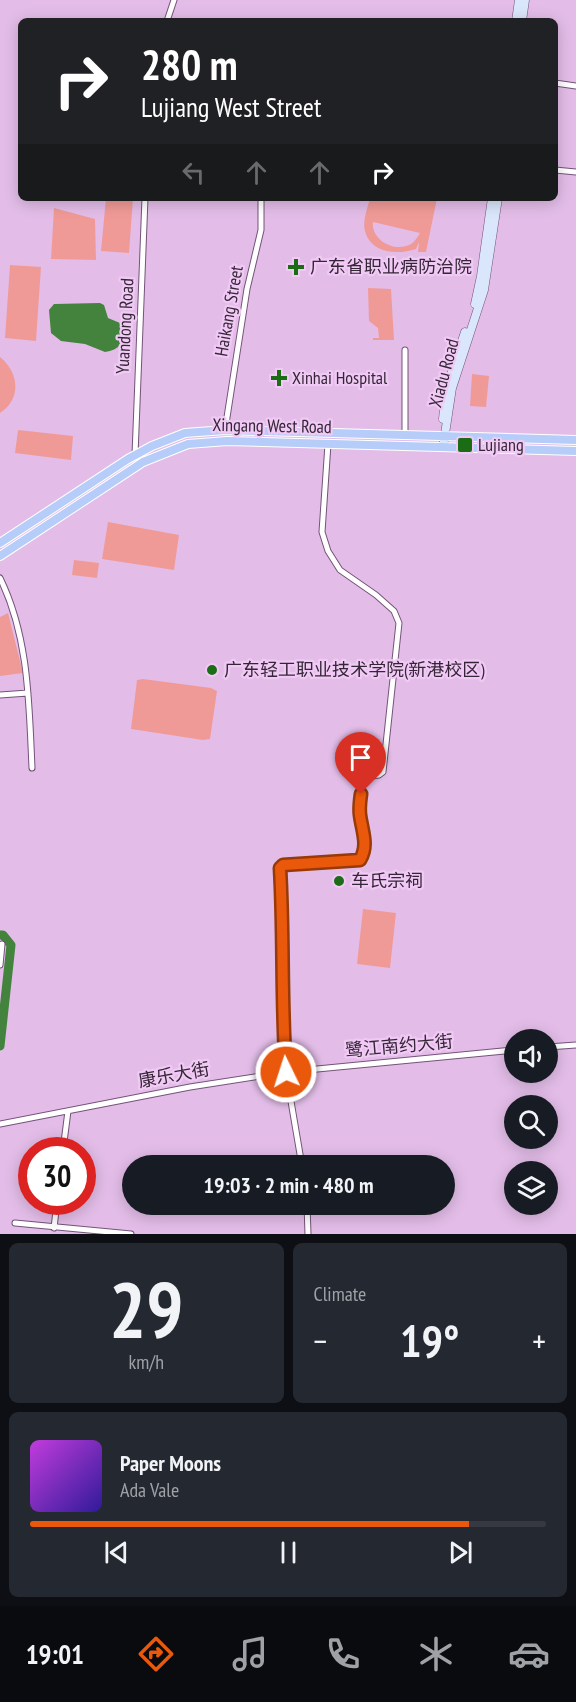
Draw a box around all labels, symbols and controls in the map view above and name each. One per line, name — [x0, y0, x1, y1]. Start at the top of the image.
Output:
text: 280 m — [141, 37, 238, 92]
icon: right — [42, 42, 120, 120]
text: Lujiang West Street — [141, 90, 321, 124]
icon: left — [177, 156, 210, 189]
icon: ahead — [240, 156, 273, 189]
icon: ahead — [303, 156, 336, 189]
icon: right — [366, 156, 399, 189]
place label: 广东省职业病防治院 — [310, 255, 472, 278]
marker: 广东省职业病防治院 — [287, 258, 305, 276]
street label: Haikang Street — [209, 264, 248, 358]
street label: Yuandong Road — [111, 278, 138, 374]
street label: Xiadu Road — [423, 336, 464, 410]
place label: Xinhai Hospital — [292, 366, 388, 389]
marker: Xinhai Hospital — [270, 369, 288, 387]
street label: Xingang West Road — [212, 413, 332, 438]
place label: Lujiang — [478, 433, 524, 456]
marker: Lujiang — [456, 436, 474, 454]
place label: 广东轻工职业技术学院(新港校区) — [224, 658, 485, 681]
marker: 广东轻工职业技术学院(新港校区) — [205, 663, 219, 677]
pin — [335, 732, 386, 794]
icon: arrive — [344, 741, 377, 774]
place label: 车氏宗祠 — [351, 869, 423, 892]
marker: 车氏宗祠 — [332, 874, 346, 888]
street label: 鹭江南约大街 — [344, 1029, 454, 1062]
map controls — [504, 1029, 558, 1215]
button: sound — [504, 1029, 558, 1083]
position arrow — [254, 1040, 318, 1104]
street label: 康乐大街 — [136, 1057, 211, 1092]
button: search — [504, 1095, 558, 1149]
speed limit sign: 30 — [18, 1137, 96, 1215]
button: layers — [504, 1161, 558, 1215]
text: 19:03 · 2 min · 480 m — [203, 1171, 374, 1199]
text: 29 — [109, 1259, 184, 1360]
text: Climate — [314, 1281, 366, 1307]
text: 19° — [400, 1311, 459, 1369]
text: − — [314, 1319, 327, 1362]
text: + — [532, 1319, 546, 1362]
text: km/h — [129, 1349, 164, 1375]
text: Paper Moons — [120, 1449, 221, 1477]
text: Ada Vale — [120, 1477, 179, 1503]
icon: previous — [100, 1536, 133, 1569]
icon: pause — [272, 1536, 305, 1569]
icon: next — [444, 1536, 477, 1569]
icon: directions — [135, 1633, 177, 1675]
icon: music — [229, 1633, 271, 1675]
icon: phone — [322, 1633, 364, 1675]
icon: climate — [415, 1633, 457, 1675]
icon: car — [508, 1633, 550, 1675]
text: 19:01 — [26, 1637, 84, 1671]

